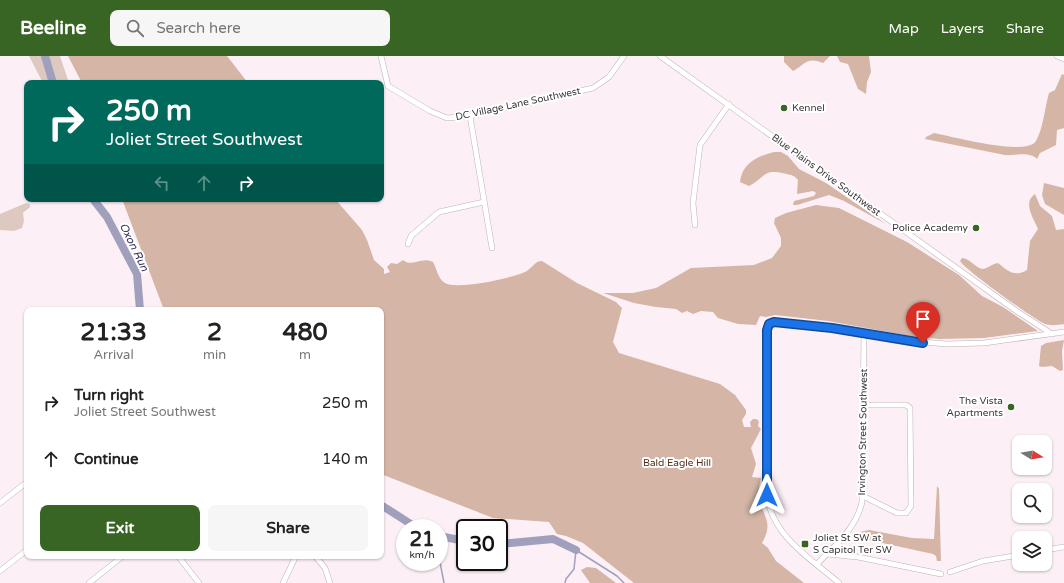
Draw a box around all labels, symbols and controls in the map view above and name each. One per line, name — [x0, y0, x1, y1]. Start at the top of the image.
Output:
search box — [110, 10, 390, 46]
text: Beeline — [20, 17, 86, 39]
icon: search — [124, 17, 146, 39]
text: Search here — [156, 19, 241, 37]
text: Map — [889, 20, 919, 37]
text: Layers — [941, 20, 984, 37]
text: Share — [1006, 20, 1044, 37]
street label: DC Village Lane Southwest — [454, 85, 582, 123]
text: 250 m — [106, 94, 192, 128]
icon: right — [40, 96, 92, 148]
place label: Kennel — [792, 102, 825, 114]
marker: Kennel — [779, 103, 789, 113]
text: Joliet Street Southwest — [106, 128, 303, 150]
street label: Blue Plains Drive Southwest — [769, 131, 883, 219]
icon: left — [151, 172, 173, 194]
icon: ahead — [193, 172, 215, 194]
icon: right — [235, 172, 257, 194]
water label: Oxon Run — [117, 221, 151, 274]
place label: Police Academy — [892, 222, 969, 234]
marker: Police Academy — [971, 223, 981, 233]
pin — [906, 302, 940, 343]
icon: arrive — [912, 308, 934, 330]
text: 21:33 — [80, 318, 147, 347]
text: 2 — [207, 318, 222, 347]
text: 480 — [282, 318, 328, 347]
text: Arrival — [93, 347, 134, 363]
text: min — [203, 347, 226, 363]
text: m — [299, 347, 311, 363]
street label: Irvington Street Southwest — [856, 368, 870, 495]
text: Turn right — [74, 386, 144, 404]
icon: right — [40, 392, 62, 414]
text: 250 m — [322, 394, 368, 412]
place label: The Vista Apartments — [947, 395, 1003, 419]
marker: The Vista Apartments — [1006, 402, 1016, 412]
text: Joliet Street Southwest — [74, 404, 216, 420]
north arrow — [1012, 435, 1052, 475]
map controls — [1012, 435, 1052, 571]
icon: ahead — [40, 448, 62, 470]
text: Continue — [74, 450, 138, 468]
text: 140 m — [322, 450, 368, 468]
park label: Bald Eagle Hill — [643, 457, 711, 469]
position arrow — [746, 474, 788, 516]
button: search — [1012, 483, 1052, 523]
button: Exit — [40, 505, 200, 551]
button: Share — [208, 505, 368, 551]
speed limit sign: 30 — [456, 519, 508, 571]
text: 21 — [409, 528, 435, 552]
button: layers — [1012, 531, 1052, 571]
place label: Joliet St SW at S Capitol Ter SW — [813, 532, 892, 556]
marker: Joliet St SW at S Capitol Ter SW — [800, 539, 810, 549]
text: km/h — [409, 549, 435, 561]

